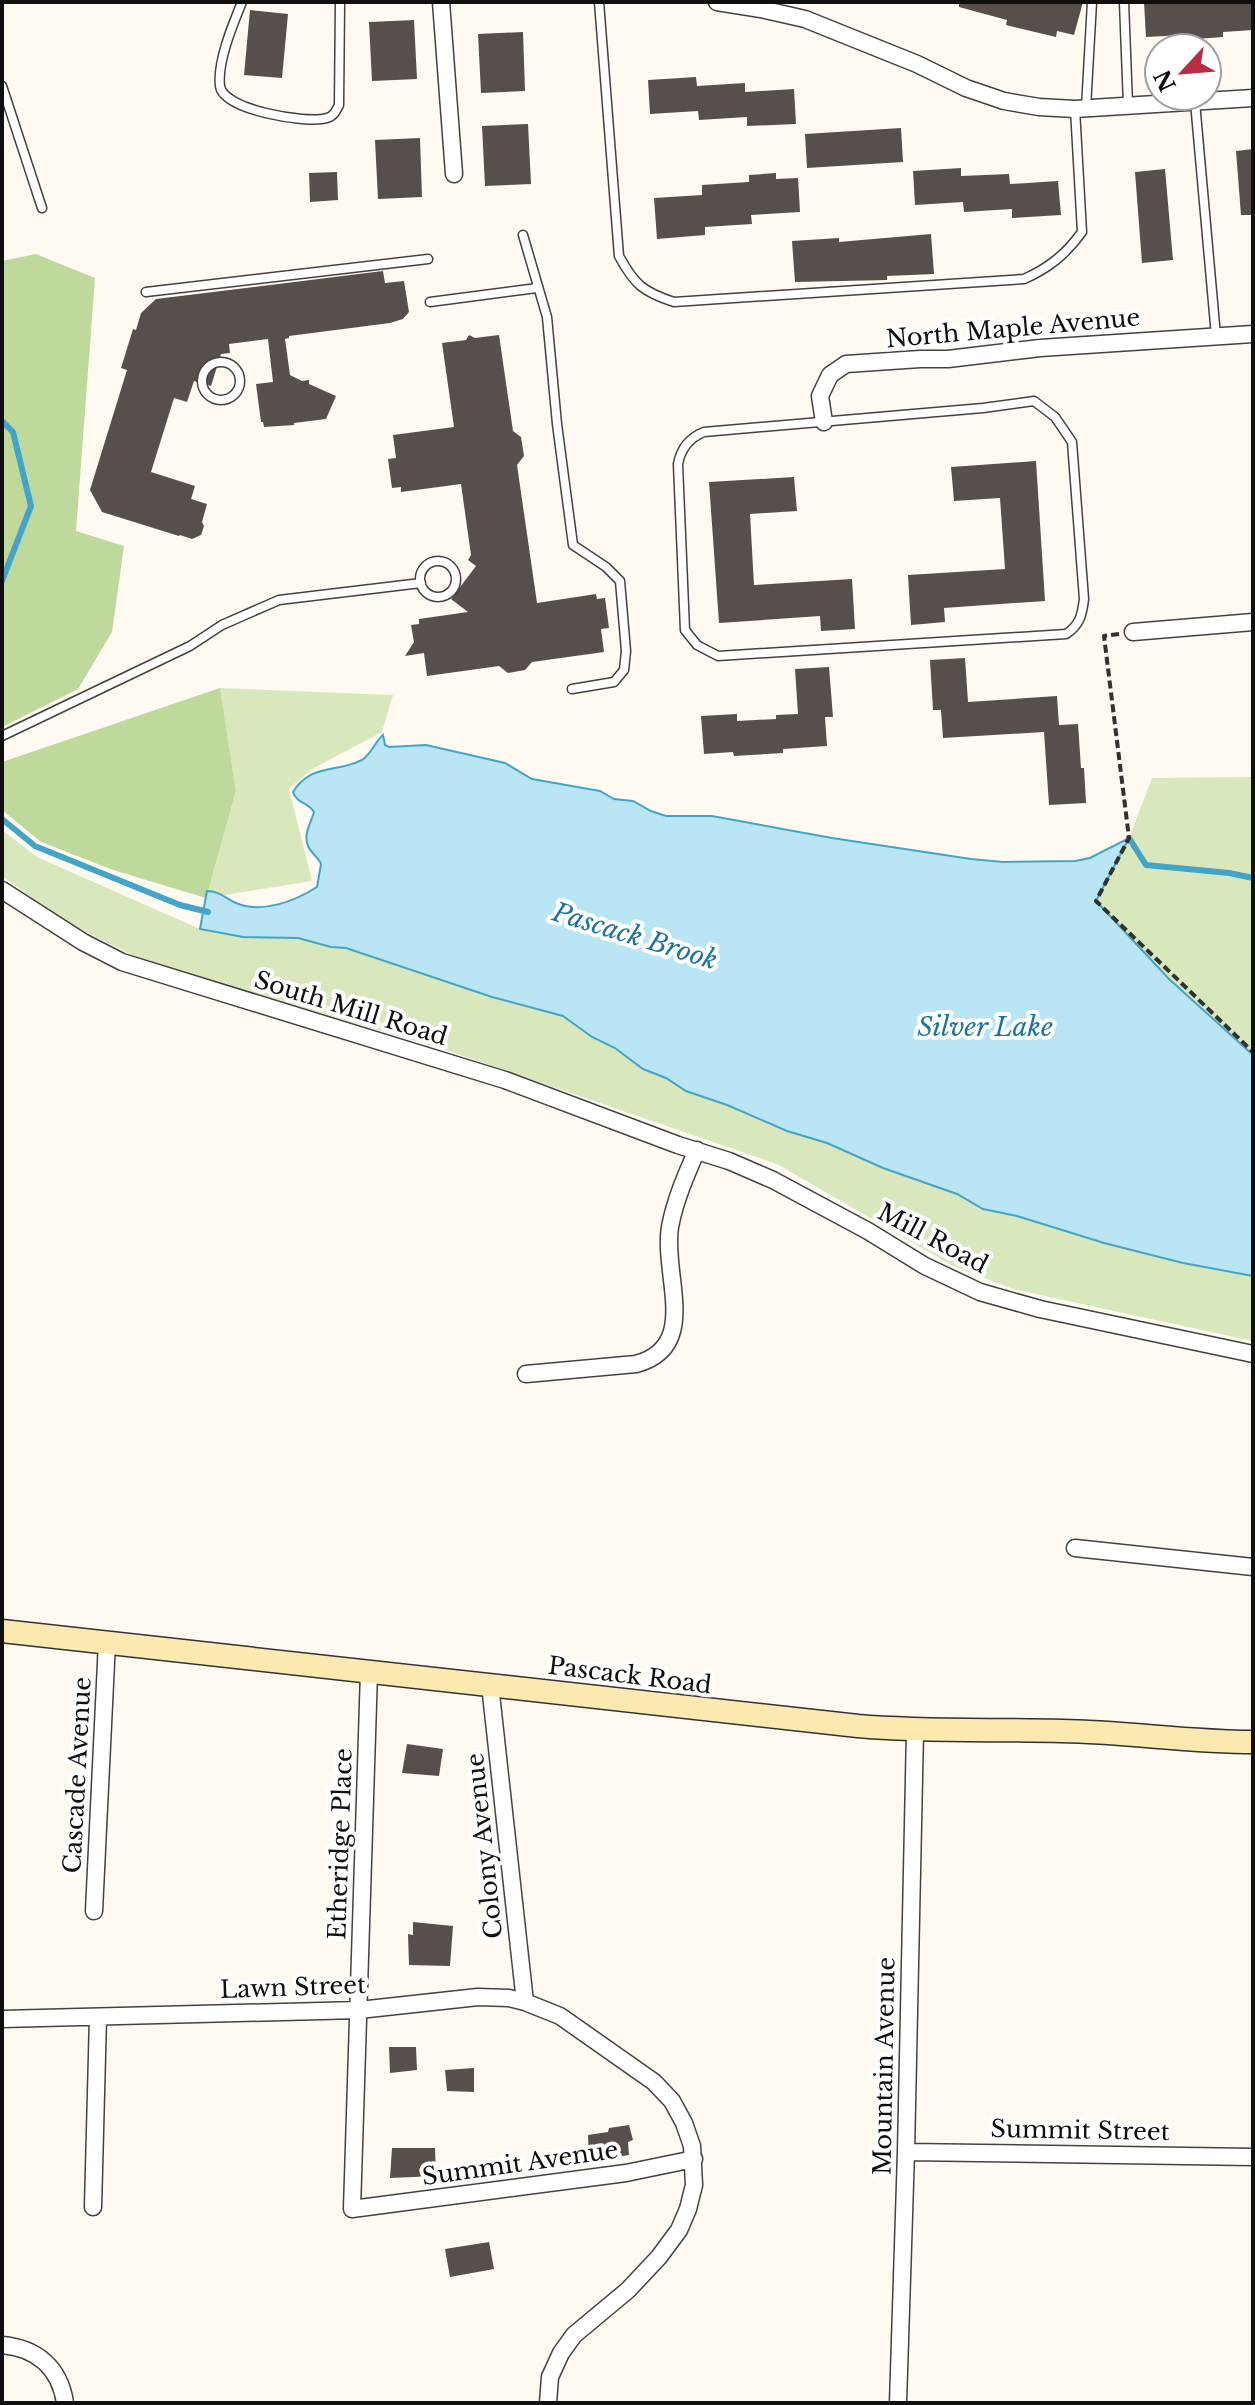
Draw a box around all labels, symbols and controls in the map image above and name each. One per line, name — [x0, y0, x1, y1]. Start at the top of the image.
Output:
north arrow — [1143, 32, 1223, 112]
text: N — [1149, 65, 1182, 96]
street label: North Maple Avenue — [885, 302, 1141, 354]
water label: Pascack Brook — [548, 895, 721, 976]
street label: South Mill Road — [251, 965, 451, 1051]
water label: Silver Lake — [917, 1011, 1053, 1043]
street label: Mill Road — [873, 1197, 993, 1279]
street label: Pascack Road — [547, 1651, 713, 1699]
street label: Cascade Avenue — [57, 1676, 97, 1874]
street label: Etheridge Place — [322, 1748, 358, 1940]
street label: Colony Avenue — [460, 1752, 508, 1940]
street label: Mountain Avenue — [868, 1957, 900, 2175]
street label: Lawn Street — [219, 1970, 367, 2004]
street label: Summit Street — [990, 2114, 1170, 2146]
street label: Summit Avenue — [420, 2135, 620, 2191]

